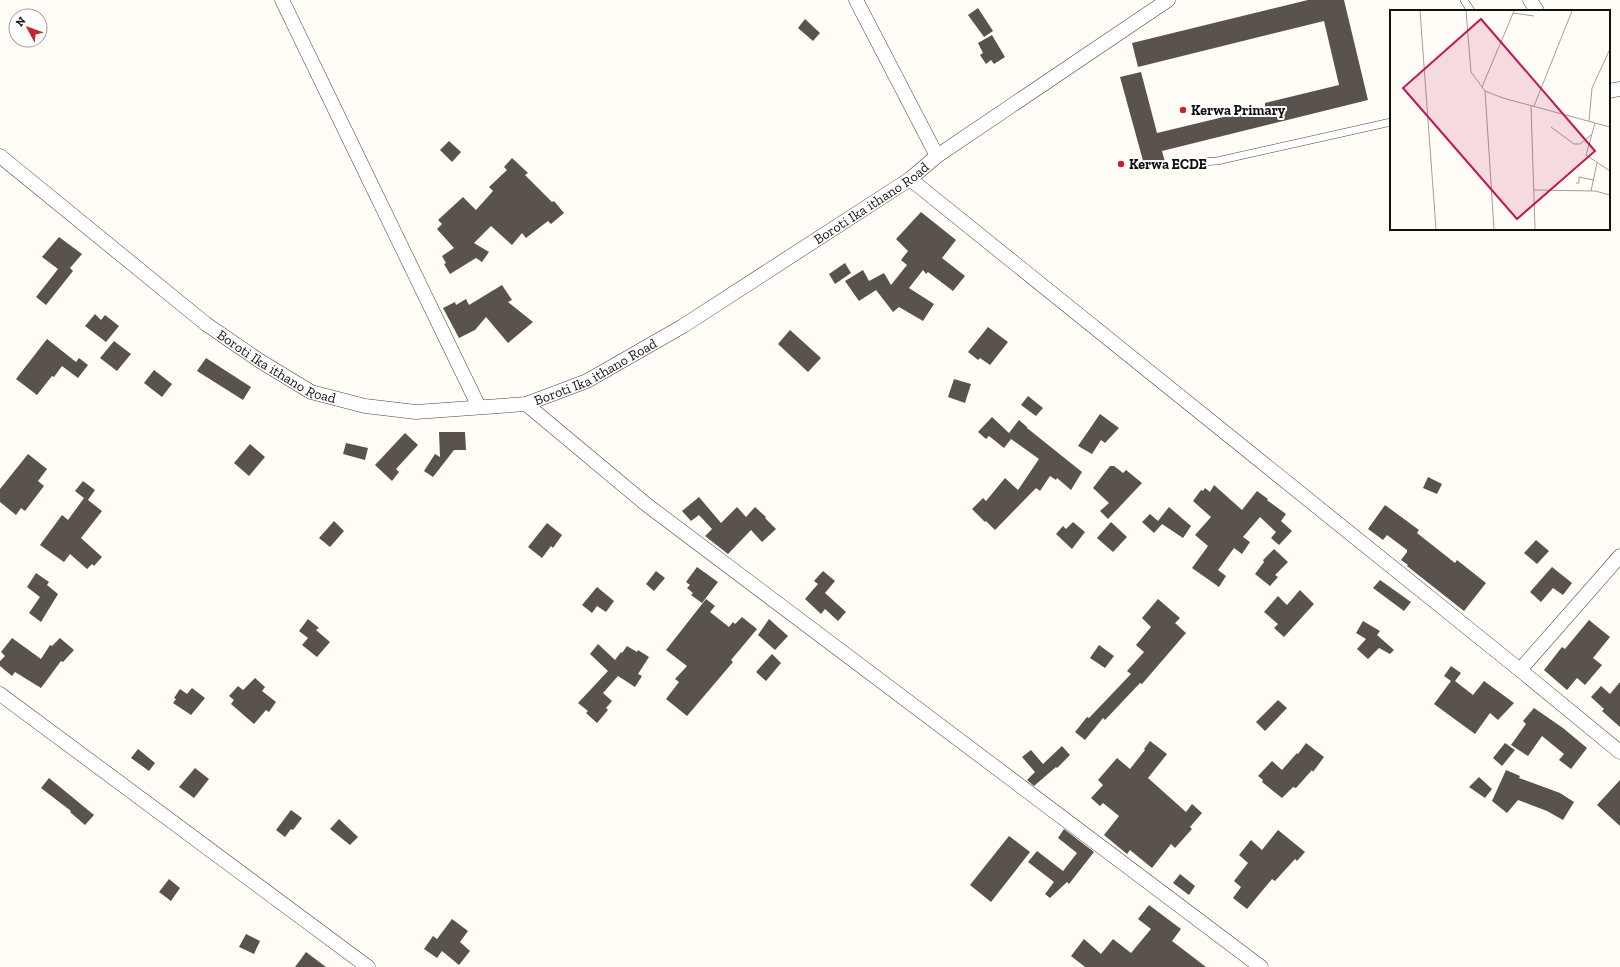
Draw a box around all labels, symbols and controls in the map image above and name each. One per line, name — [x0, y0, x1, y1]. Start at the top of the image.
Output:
north arrow — [8, 8, 48, 48]
inset map — [1390, 10, 1610, 230]
text: N — [13, 14, 29, 29]
place label: Kerwa Primary — [1191, 102, 1286, 119]
marker: Kerwa Primary — [1178, 105, 1188, 115]
place label: Kerwa ECDE — [1129, 156, 1207, 173]
street label: Boroti Ika ithano Road — [811, 159, 933, 248]
marker: Kerwa ECDE — [1116, 159, 1126, 169]
street label: Boroti Ika ithano Road — [214, 326, 338, 407]
street label: Boroti Ika ithano Road — [532, 335, 660, 409]

